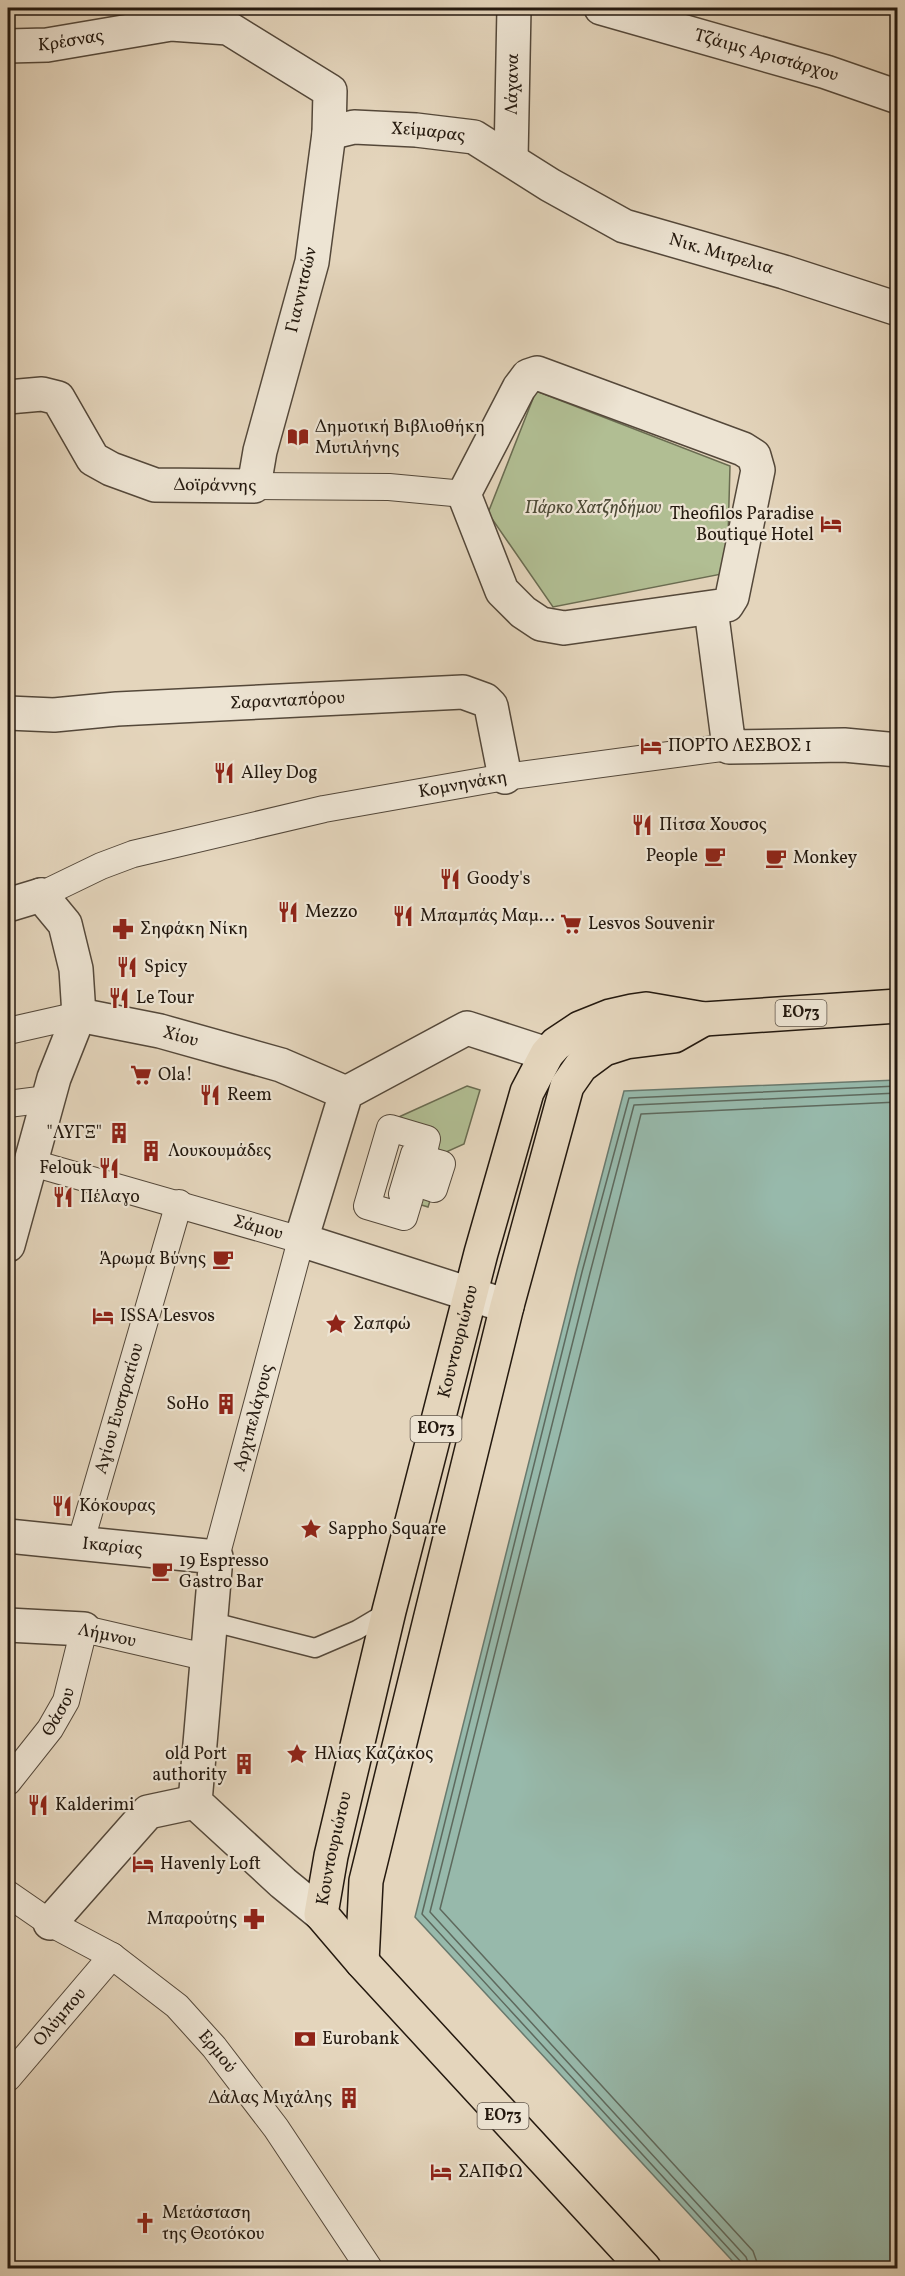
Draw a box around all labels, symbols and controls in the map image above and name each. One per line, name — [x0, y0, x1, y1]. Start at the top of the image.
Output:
street label: Κρέσνας — [38, 23, 105, 58]
street label: Τζάιμς Αριστάρχου — [691, 23, 842, 88]
street label: Λάχανα — [499, 53, 526, 115]
street label: Χείμαρας — [390, 116, 467, 148]
street label: Νικ. Μιτρελια — [666, 227, 777, 281]
street label: Γιαννιτσών — [280, 244, 324, 335]
place label: Δημοτική Βιβλιοθήκη Μυτιλήνης — [315, 415, 485, 461]
library icon: Δημοτική Βιβλιοθήκη Μυτιλήνης — [286, 425, 310, 449]
street label: Δοϊράννης — [173, 473, 257, 499]
park label: Πάρκο Χατζηδήμου — [525, 496, 662, 521]
place label: Theofilos Paradise Boutique Hotel — [670, 502, 814, 548]
hotel icon: Theofilos Paradise Boutique Hotel — [819, 512, 843, 536]
street label: Σαρανταπόρου — [229, 685, 346, 716]
hotel icon: ΠΟΡΤΟ ΛΕΣΒΟΣ 1 — [639, 734, 663, 758]
place label: ΠΟΡΤΟ ΛΕΣΒΟΣ 1 — [668, 734, 812, 759]
restaurant icon: Alley Dog — [212, 761, 236, 785]
place label: Alley Dog — [241, 761, 318, 786]
street label: Κομνηνάκη — [416, 764, 509, 805]
restaurant icon: Πίτσα Χουσος — [630, 813, 654, 837]
place label: Πίτσα Χουσος — [659, 813, 767, 838]
place label: People — [646, 844, 698, 869]
cafe icon: People — [703, 844, 727, 868]
cafe icon: Monkey — [764, 846, 788, 870]
place label: Monkey — [793, 846, 858, 871]
restaurant icon: Goody's — [438, 867, 462, 891]
place label: Goody's — [467, 867, 530, 892]
restaurant icon: Mezzo — [276, 900, 300, 924]
place label: Mezzo — [305, 900, 358, 925]
restaurant icon: Μπαμπάς Μαμ... — [391, 904, 415, 928]
place label: Μπαμπάς Μαμ... — [420, 904, 555, 929]
supermarket icon: Lesvos Souvenir — [559, 912, 583, 936]
place label: Lesvos Souvenir — [588, 912, 715, 937]
pharmacy icon: Σηφάκη Νίκη — [111, 917, 135, 941]
place label: Σηφάκη Νίκη — [140, 917, 248, 942]
restaurant icon: Spicy — [115, 955, 139, 979]
place label: Spicy — [144, 955, 188, 980]
restaurant icon: Le Tour — [107, 986, 131, 1010]
place label: Le Tour — [136, 986, 195, 1011]
road number: ΕΟ73 — [776, 1000, 826, 1026]
street label: Χίου — [160, 1020, 201, 1054]
supermarket icon: Ola! — [129, 1063, 153, 1087]
place label: Ola! — [158, 1063, 193, 1088]
restaurant icon: Reem — [198, 1083, 222, 1107]
place label: Reem — [227, 1083, 272, 1108]
place label: "ΛΥΓΞ" — [47, 1121, 102, 1146]
building icon: "ΛΥΓΞ" — [107, 1121, 131, 1145]
building icon: Λουκουμάδες — [139, 1139, 163, 1163]
place label: Λουκουμάδες — [168, 1139, 271, 1164]
place label: Felouk — [39, 1156, 92, 1181]
restaurant icon: Felouk — [97, 1156, 121, 1180]
restaurant icon: Πέλαγο — [51, 1185, 75, 1209]
place label: Πέλαγο — [80, 1185, 140, 1210]
street label: Σάμου — [230, 1209, 286, 1247]
place label: Άρωμα Βύνης — [99, 1247, 206, 1272]
cafe icon: Άρωμα Βύνης — [211, 1247, 235, 1271]
street label: Κουντουριώτου — [432, 1283, 485, 1401]
hotel icon: ISSA Lesvos — [91, 1304, 115, 1328]
place label: ISSA Lesvos — [120, 1304, 215, 1329]
place icon: Σαπφώ — [324, 1312, 348, 1336]
place label: Σαπφώ — [353, 1312, 411, 1337]
street label: Αγίου Ευστρατίου — [88, 1340, 150, 1477]
street label: Αρχιπελάγους — [228, 1362, 280, 1474]
place label: SoΗo — [166, 1392, 209, 1417]
building icon: SoΗo — [214, 1392, 238, 1416]
road number: ΕΟ73 — [410, 1416, 462, 1442]
restaurant icon: Κόκουρας — [50, 1494, 74, 1518]
place label: Κόκουρας — [79, 1494, 156, 1519]
place icon: Sappho Square — [299, 1517, 323, 1541]
place label: Sappho Square — [328, 1517, 446, 1542]
street label: Ικαρίας — [81, 1531, 144, 1562]
place label: 19 Espresso Gastro Bar — [179, 1549, 269, 1595]
cafe icon: 19 Espresso Gastro Bar — [150, 1559, 174, 1583]
street label: Λήμνου — [76, 1618, 138, 1654]
street label: Θάσου — [36, 1685, 81, 1742]
place label: old Port authority — [152, 1742, 227, 1788]
place icon: Ηλίας Καζάκος — [285, 1742, 309, 1766]
place label: Ηλίας Καζάκος — [314, 1742, 433, 1767]
building icon: old Port authority — [232, 1752, 256, 1776]
street label: Κουντουριώτου — [310, 1789, 358, 1907]
restaurant icon: Kalderimi — [26, 1793, 50, 1817]
place label: Kalderimi — [55, 1793, 135, 1818]
hotel icon: Havenly Loft — [131, 1852, 155, 1876]
place label: Havenly Loft — [160, 1852, 261, 1877]
place label: Μπαρούτης — [147, 1907, 237, 1932]
pharmacy icon: Μπαρούτης — [242, 1907, 266, 1931]
street label: Ολύμπου — [28, 1982, 92, 2052]
street label: Ερμού — [192, 2025, 242, 2078]
bank icon: Eurobank — [293, 2027, 317, 2051]
place label: Eurobank — [322, 2027, 399, 2052]
place label: Δάλας Μιχάλης — [208, 2086, 332, 2111]
building icon: Δάλας Μιχάλης — [337, 2086, 361, 2110]
road number: ΕΟ73 — [478, 2103, 528, 2129]
hotel icon: ΣΑΠΦΩ — [429, 2160, 453, 2184]
place label: ΣΑΠΦΩ — [458, 2160, 523, 2185]
place label: Μετάσταση της Θεοτόκου — [162, 2201, 264, 2247]
church icon: Μετάσταση της Θεοτόκου — [133, 2211, 157, 2235]

